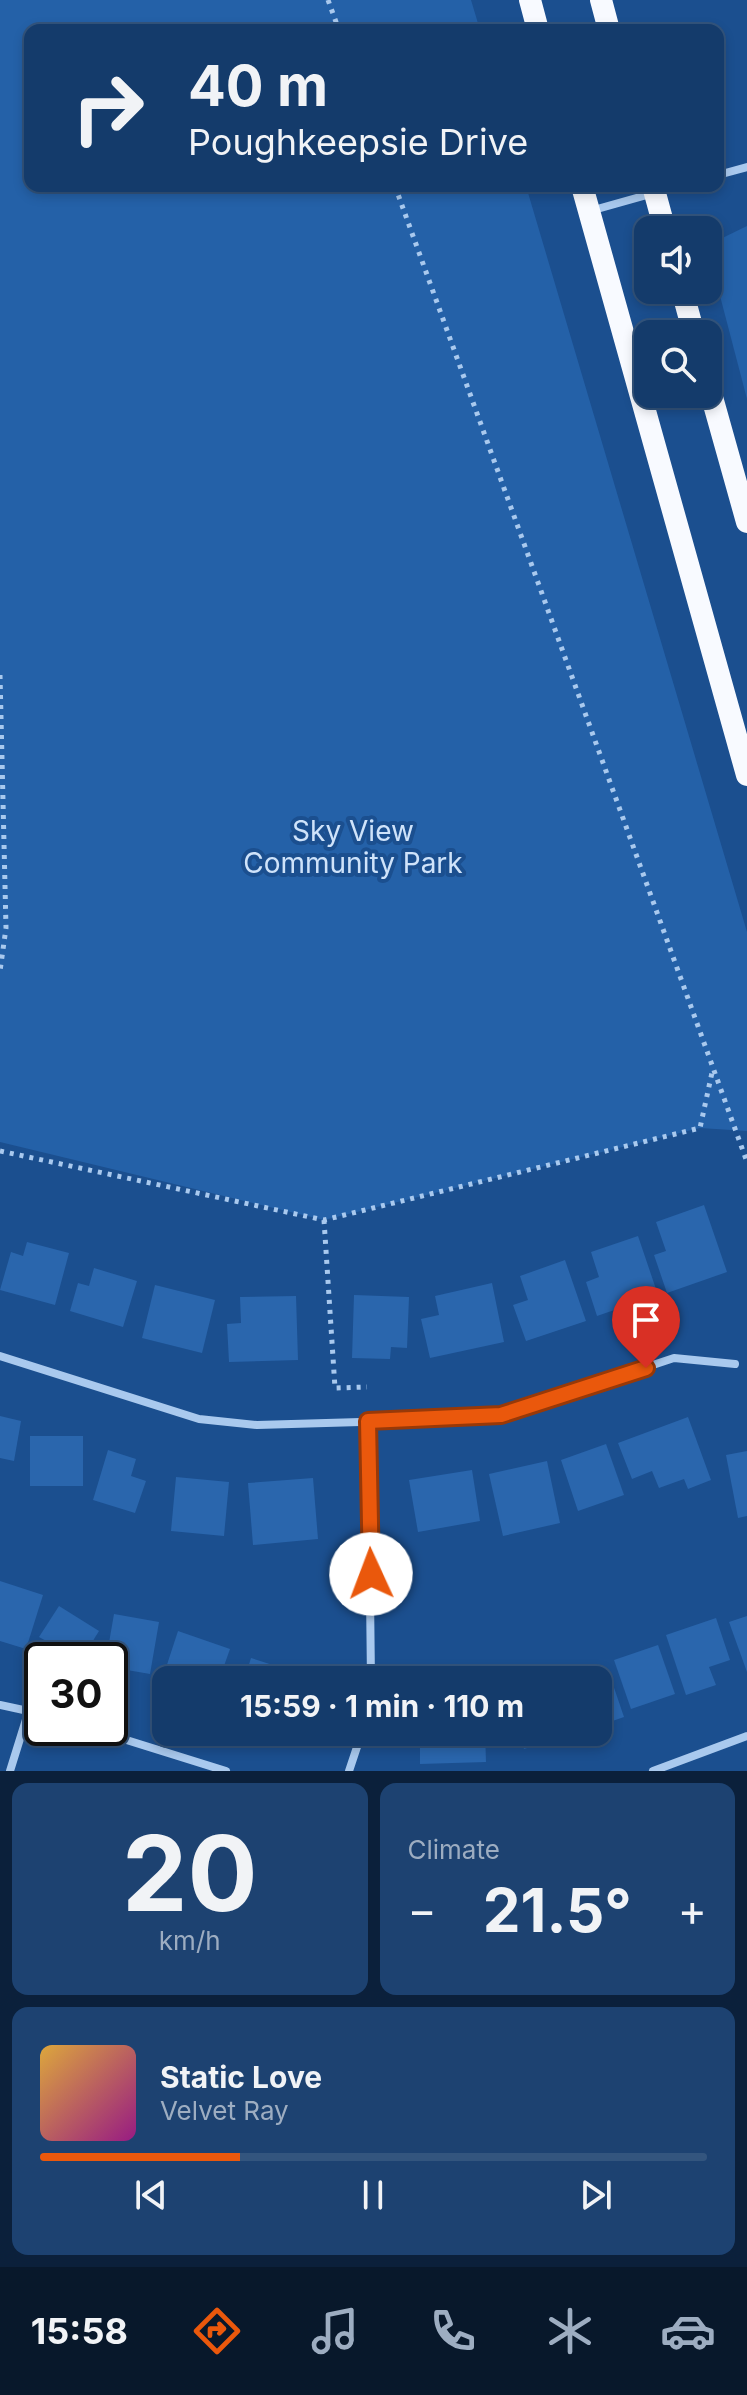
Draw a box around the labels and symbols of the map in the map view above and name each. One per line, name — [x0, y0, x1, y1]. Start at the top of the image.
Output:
park label: Sky View Community Park — [243, 814, 463, 880]
pin — [612, 1286, 680, 1368]
position arrow — [329, 1532, 413, 1616]
speed limit sign: 30 — [24, 1642, 128, 1746]

